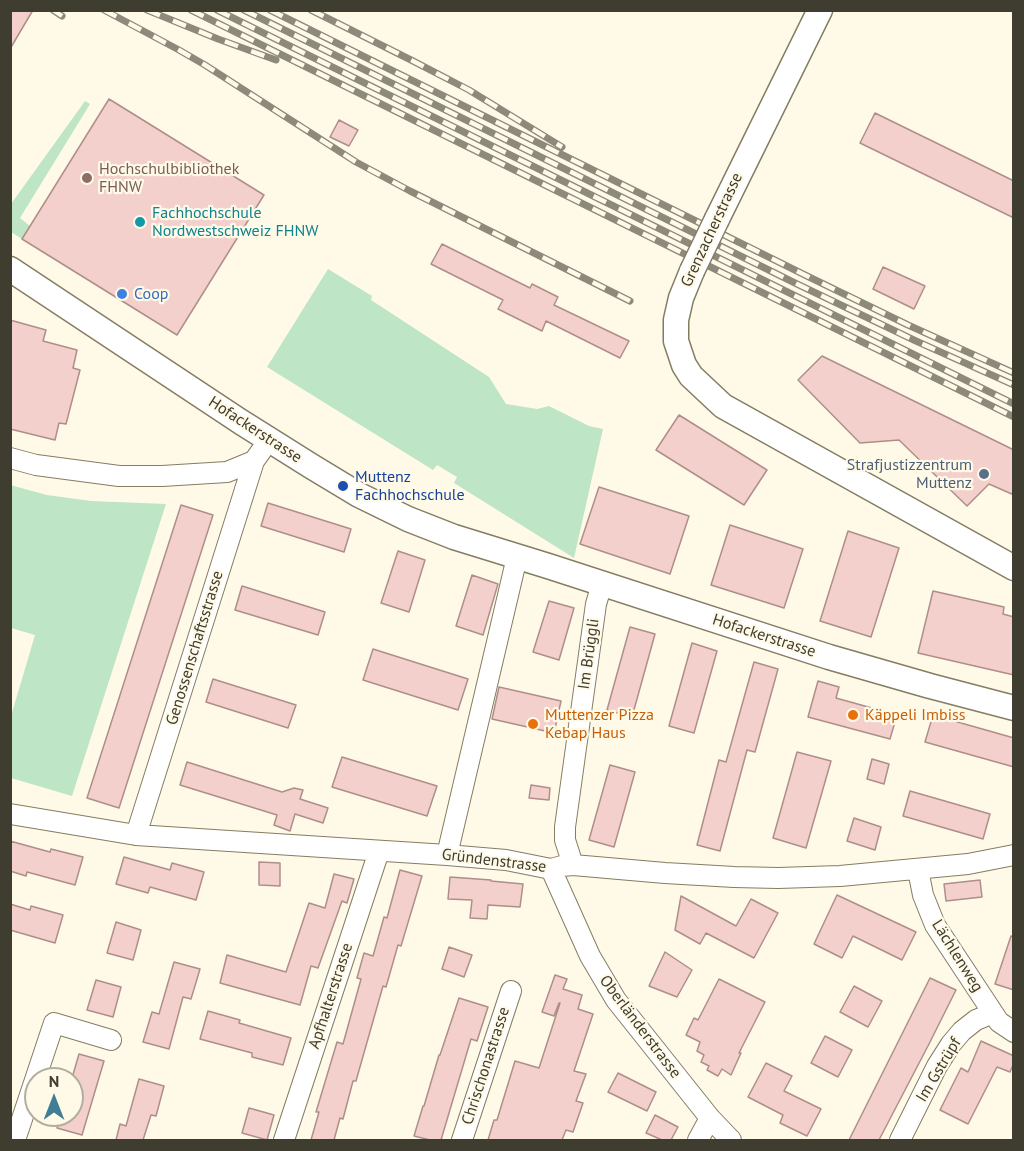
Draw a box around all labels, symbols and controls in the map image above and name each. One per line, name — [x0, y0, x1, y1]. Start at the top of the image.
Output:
place label: Hochschulbibliothek FHNW — [99, 159, 239, 197]
street label: Grenzacherstrasse — [677, 170, 747, 290]
marker: Hochschulbibliothek FHNW — [80, 171, 94, 185]
place label: Fachhochschule Nordwestschweiz FHNW — [152, 203, 318, 241]
marker: Fachhochschule Nordwestschweiz FHNW — [133, 215, 147, 229]
place label: Coop — [134, 284, 168, 304]
marker: Coop — [115, 287, 129, 301]
street label: Hofackerstrasse — [205, 393, 305, 467]
place label: Strafjustizzentrum Muttenz — [847, 455, 972, 493]
place label: Muttenz Fachhochschule — [355, 467, 465, 505]
marker: Strafjustizzentrum Muttenz — [977, 467, 991, 481]
marker: Muttenz Fachhochschule — [336, 479, 350, 493]
street label: Genossenschaftsstrasse — [162, 569, 228, 727]
street label: Hofackerstrasse — [710, 610, 818, 662]
street label: Im Brüggli — [575, 617, 603, 691]
place label: Muttenzer Pizza Kebap Haus — [545, 705, 654, 743]
place label: Käppeli Imbiss — [865, 705, 965, 725]
marker: Käppeli Imbiss — [846, 708, 860, 722]
marker: Muttenzer Pizza Kebap Haus — [526, 717, 540, 731]
street label: Gründenstrasse — [441, 845, 547, 877]
street label: Lächlenweg — [927, 916, 987, 996]
street label: Apfhalterstrasse — [305, 941, 357, 1051]
street label: Oberländerstrasse — [595, 972, 685, 1082]
street label: Chrischonastrasse — [458, 1005, 514, 1127]
street label: Im Gstrüpf — [912, 1034, 966, 1106]
north arrow — [24, 1067, 84, 1127]
text: N — [49, 1071, 59, 1091]

